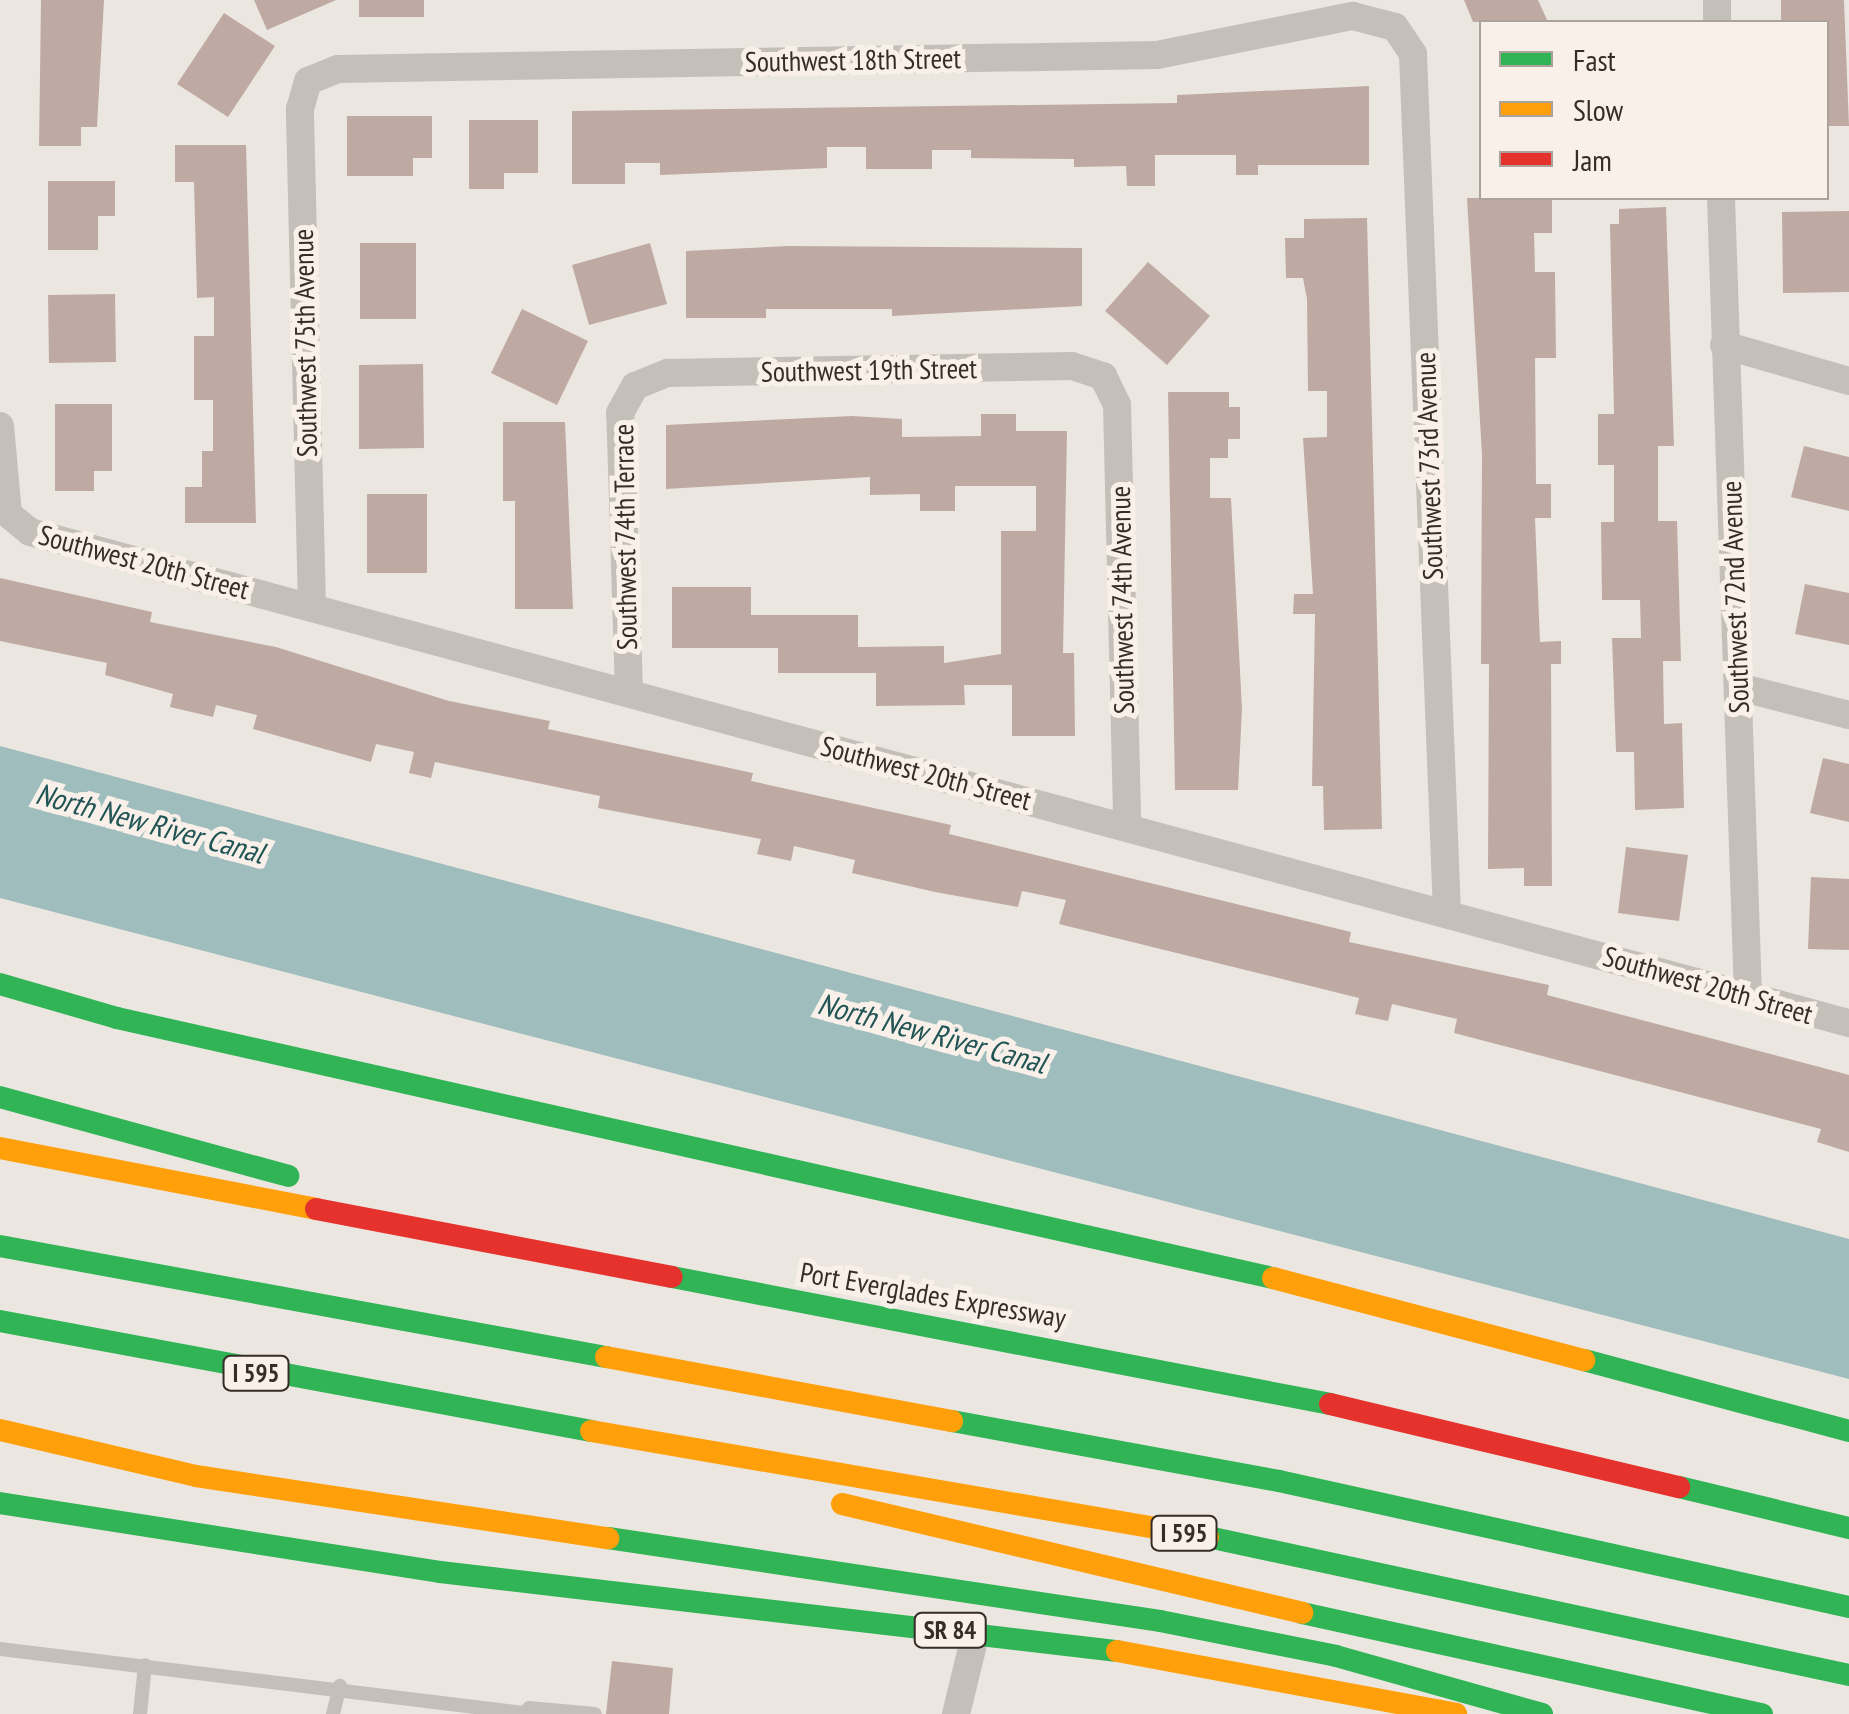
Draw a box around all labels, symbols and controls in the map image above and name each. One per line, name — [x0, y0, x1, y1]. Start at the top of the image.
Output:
legend — [1479, 20, 1829, 200]
text: Fast — [1573, 40, 1616, 79]
street label: Southwest 18th Street — [745, 41, 961, 79]
text: Slow — [1573, 90, 1623, 129]
text: Jam — [1573, 140, 1612, 179]
street label: Southwest 75th Avenue — [286, 228, 324, 458]
street label: Southwest 19th Street — [761, 351, 977, 389]
street label: Southwest 73rd Avenue — [1408, 351, 1450, 581]
street label: Southwest 74th Terrace — [606, 423, 644, 651]
street label: Southwest 72nd Avenue — [1714, 480, 1756, 714]
street label: Southwest 74th Avenue — [1103, 485, 1141, 715]
street label: Southwest 20th Street — [35, 518, 253, 606]
street label: Southwest 20th Street — [817, 729, 1035, 817]
water label: North New River Canal — [32, 775, 268, 871]
street label: Southwest 20th Street — [1599, 939, 1817, 1031]
water label: North New River Canal — [814, 985, 1050, 1081]
street label: Port Everglades Expressway — [798, 1255, 1068, 1335]
road number: I 595 — [221, 1353, 291, 1393]
road number: I 595 — [1149, 1513, 1219, 1553]
road number: SR 84 — [912, 1610, 988, 1650]

